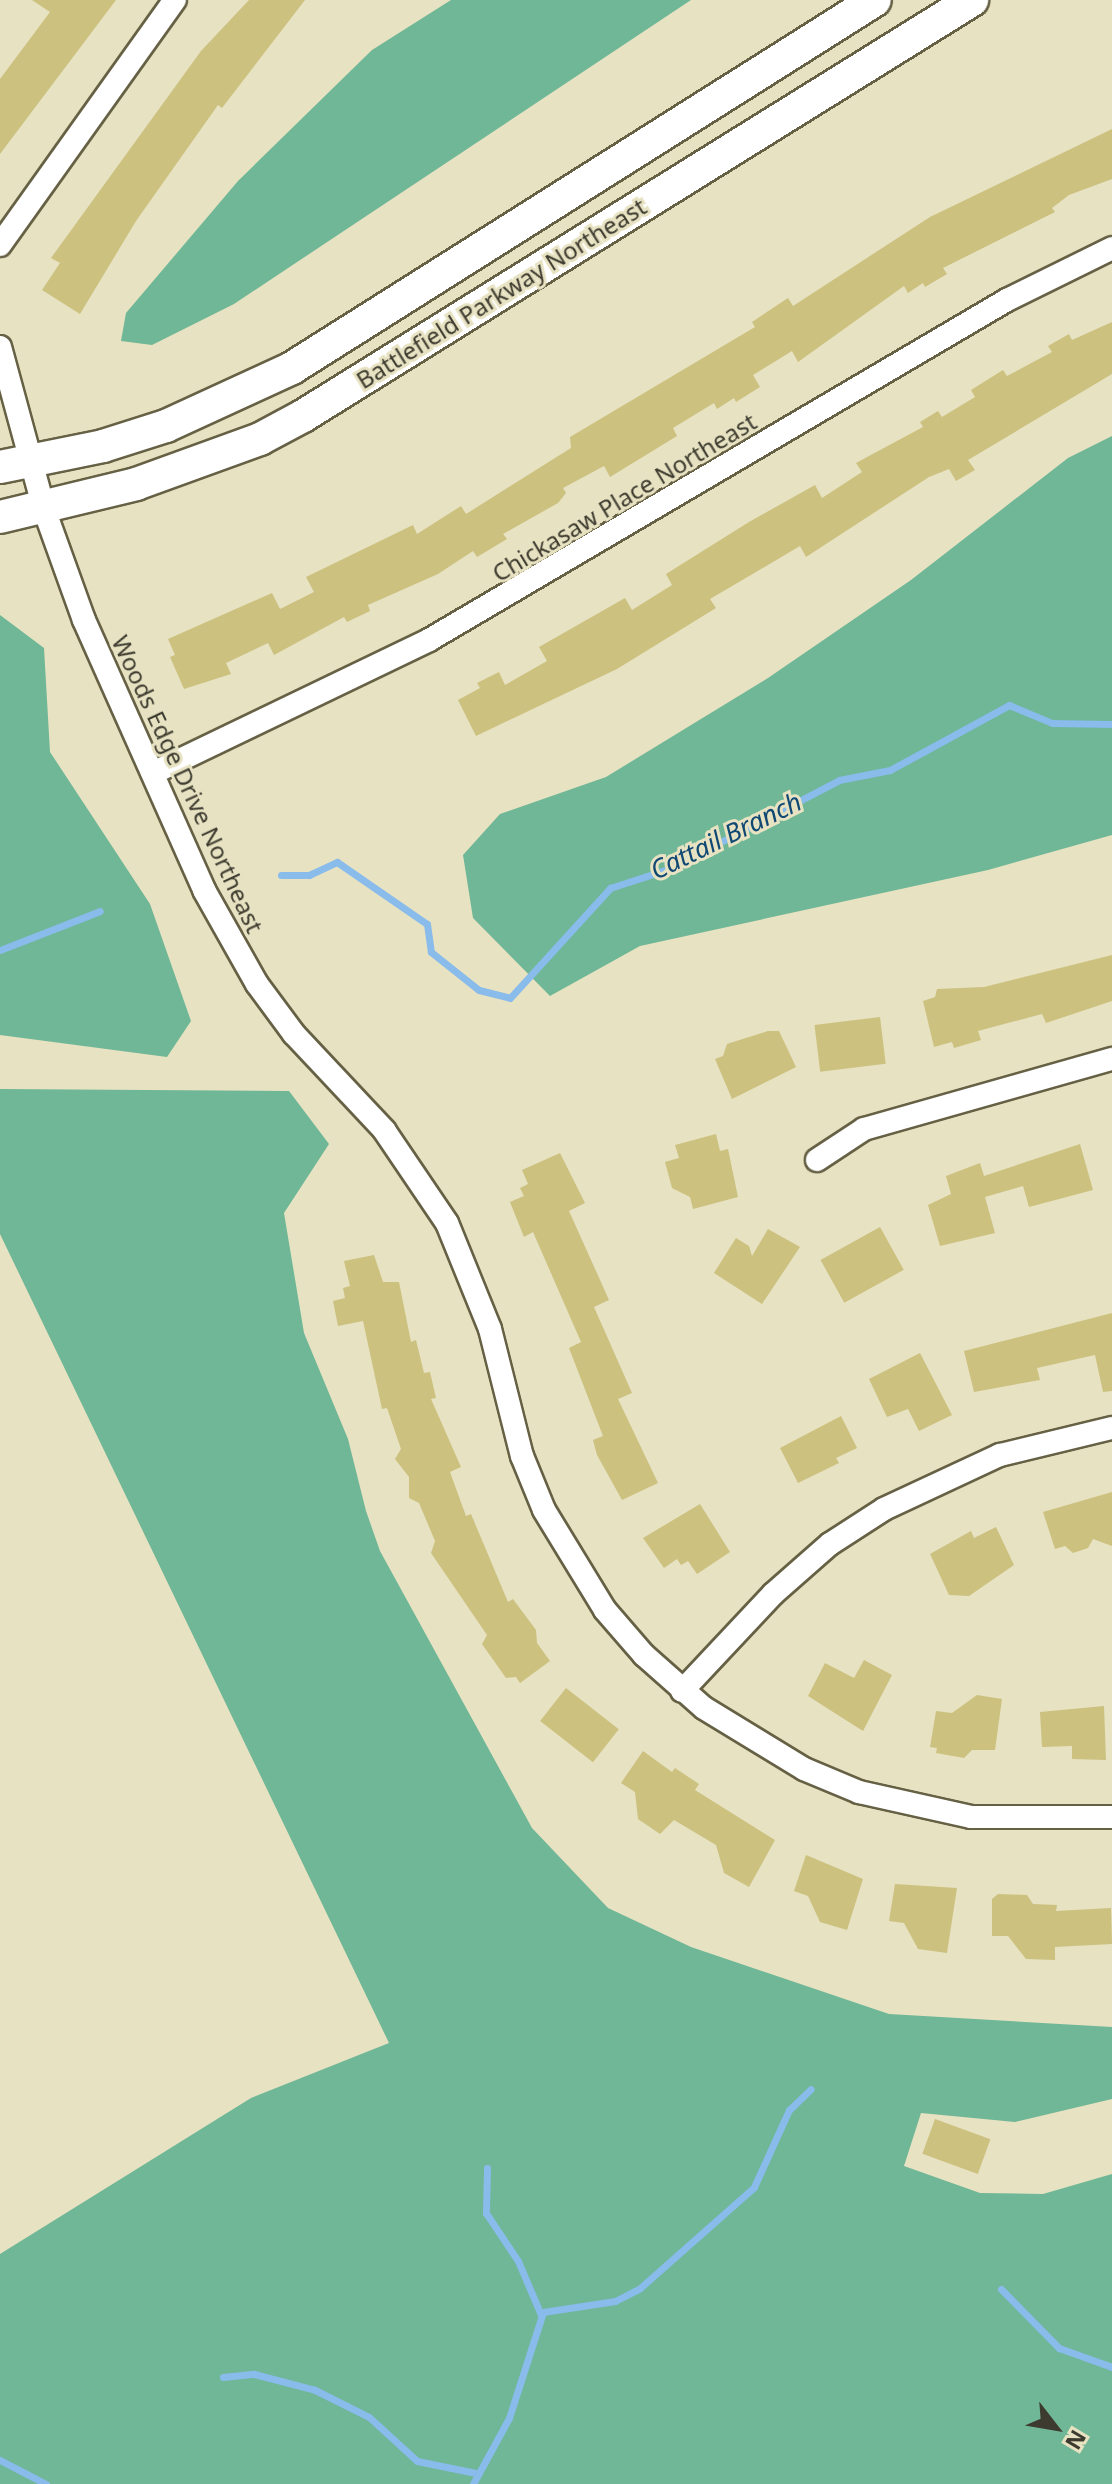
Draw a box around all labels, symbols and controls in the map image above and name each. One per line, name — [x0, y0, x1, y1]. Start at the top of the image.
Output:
street label: Battlefield Parkway Northeast — [351, 192, 651, 394]
street label: Chickasaw Place Northeast — [487, 407, 761, 587]
street label: Woods Edge Drive Northeast — [106, 631, 270, 937]
water label: Cattail Branch — [645, 786, 807, 886]
north arrow — [1016, 2388, 1096, 2468]
text: N — [1059, 2425, 1094, 2456]

